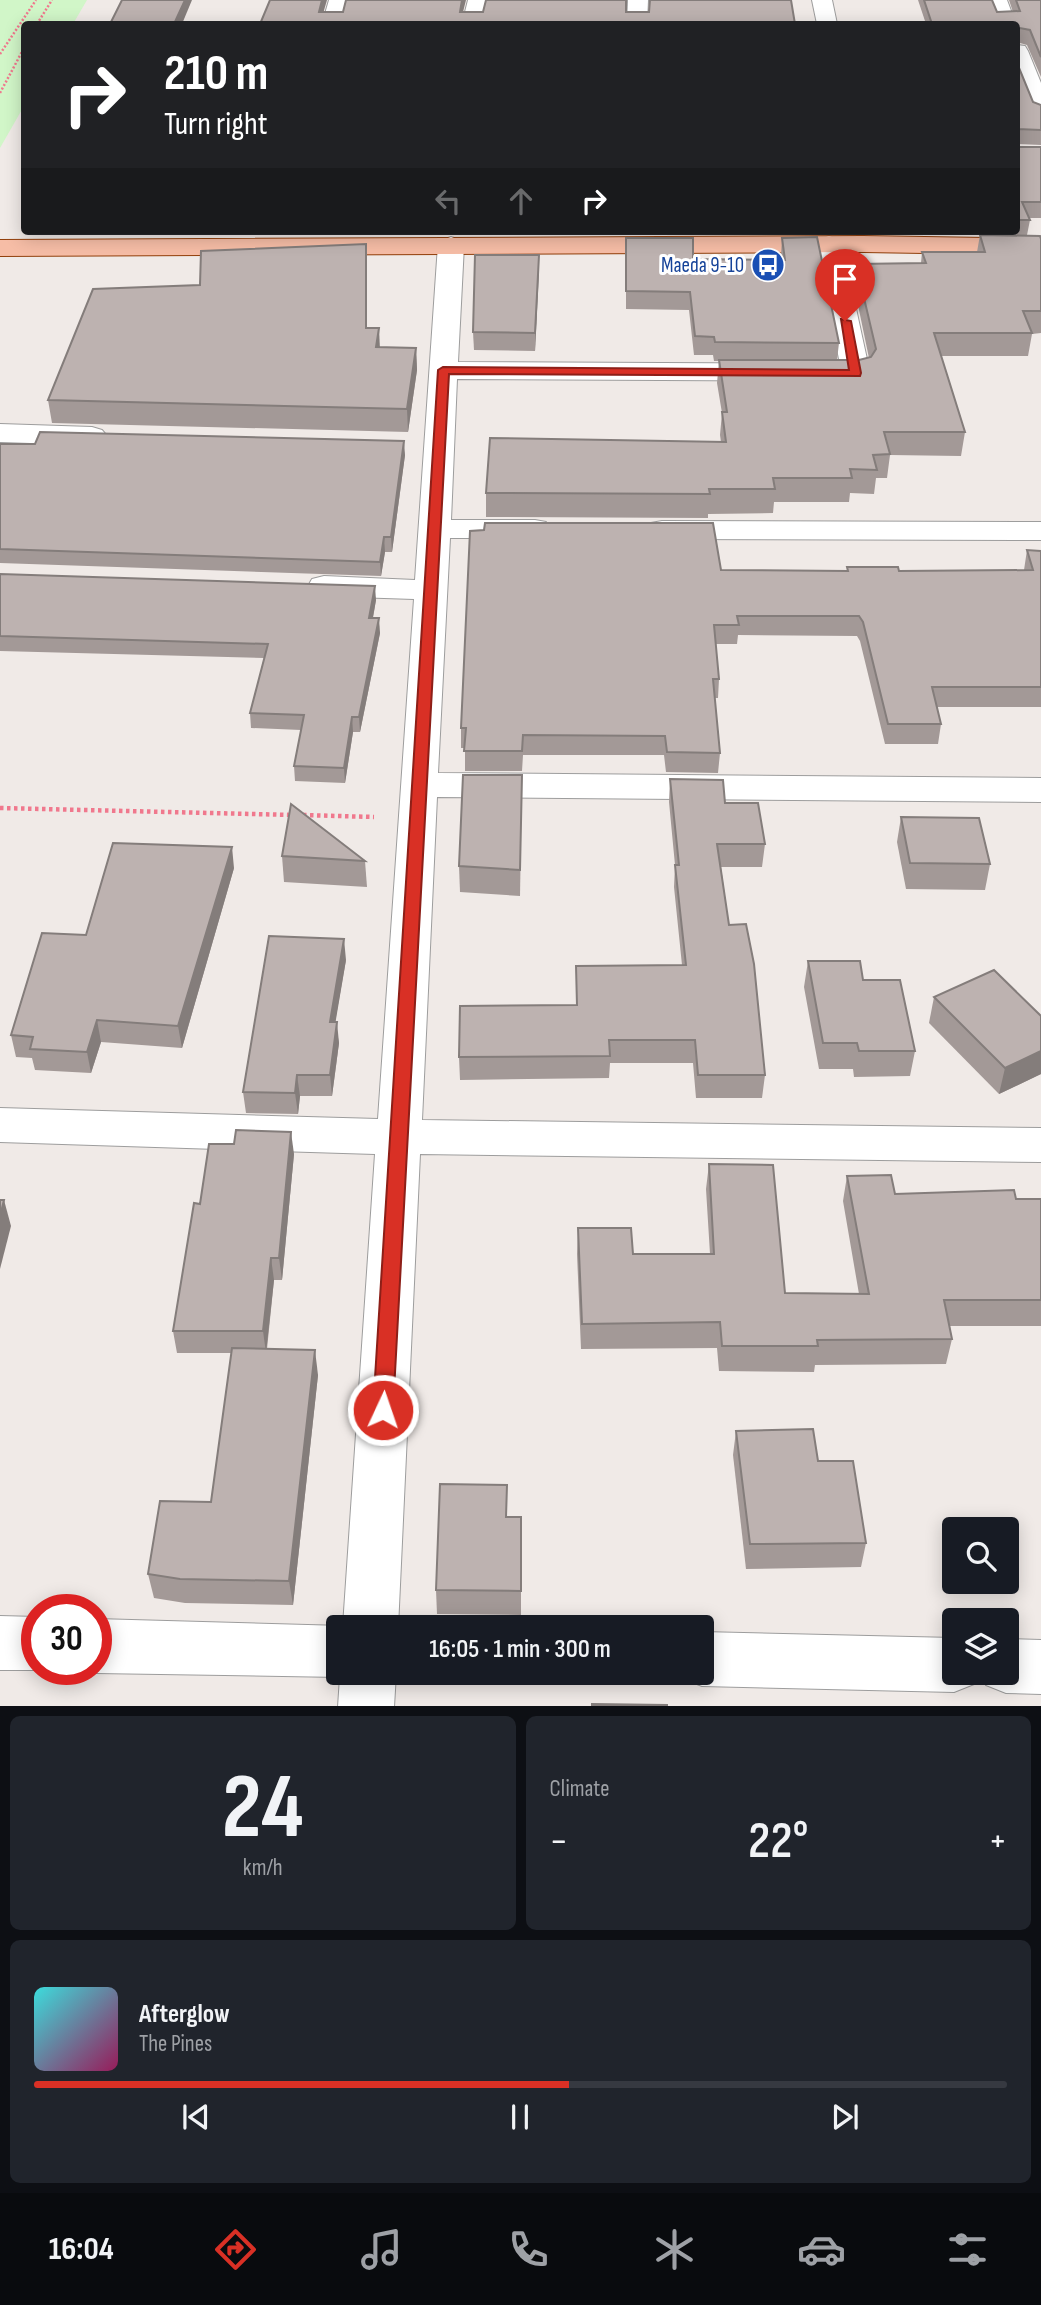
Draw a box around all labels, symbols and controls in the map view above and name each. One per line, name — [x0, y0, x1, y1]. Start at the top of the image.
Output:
text: 210 m — [164, 45, 268, 104]
icon: right — [49, 49, 140, 140]
text: Turn right — [164, 105, 268, 144]
icon: left — [429, 182, 467, 220]
icon: ahead — [502, 182, 540, 220]
icon: right — [575, 182, 613, 220]
bus stop icon: Maeda 9-10 — [749, 246, 787, 284]
pin — [815, 249, 875, 321]
place label: Maeda 9-10 — [661, 253, 744, 278]
icon: arrive — [826, 260, 864, 298]
position arrow — [346, 1373, 420, 1447]
map controls — [942, 1517, 1019, 1685]
button: search — [942, 1517, 1019, 1594]
speed limit sign: 30 — [21, 1594, 112, 1685]
button: layers — [942, 1608, 1019, 1685]
text: 16:05 · 1 min · 300 m — [429, 1634, 611, 1665]
text: 24 — [222, 1754, 304, 1863]
text: Climate — [550, 1775, 609, 1803]
text: 22° — [748, 1810, 809, 1873]
text: − — [550, 1819, 568, 1864]
text: + — [988, 1819, 1007, 1864]
text: km/h — [243, 1854, 283, 1882]
text: Afterglow — [139, 1999, 230, 2030]
text: The Pines — [139, 2030, 212, 2058]
icon: previous — [177, 2098, 215, 2136]
icon: pause — [501, 2098, 539, 2136]
icon: next — [826, 2098, 864, 2136]
icon: directions — [211, 2225, 260, 2274]
icon: music — [357, 2225, 406, 2274]
icon: phone — [504, 2225, 553, 2274]
icon: climate — [650, 2225, 699, 2274]
icon: car — [797, 2225, 846, 2274]
icon: filters — [943, 2225, 992, 2274]
text: 16:04 — [49, 2230, 114, 2269]

